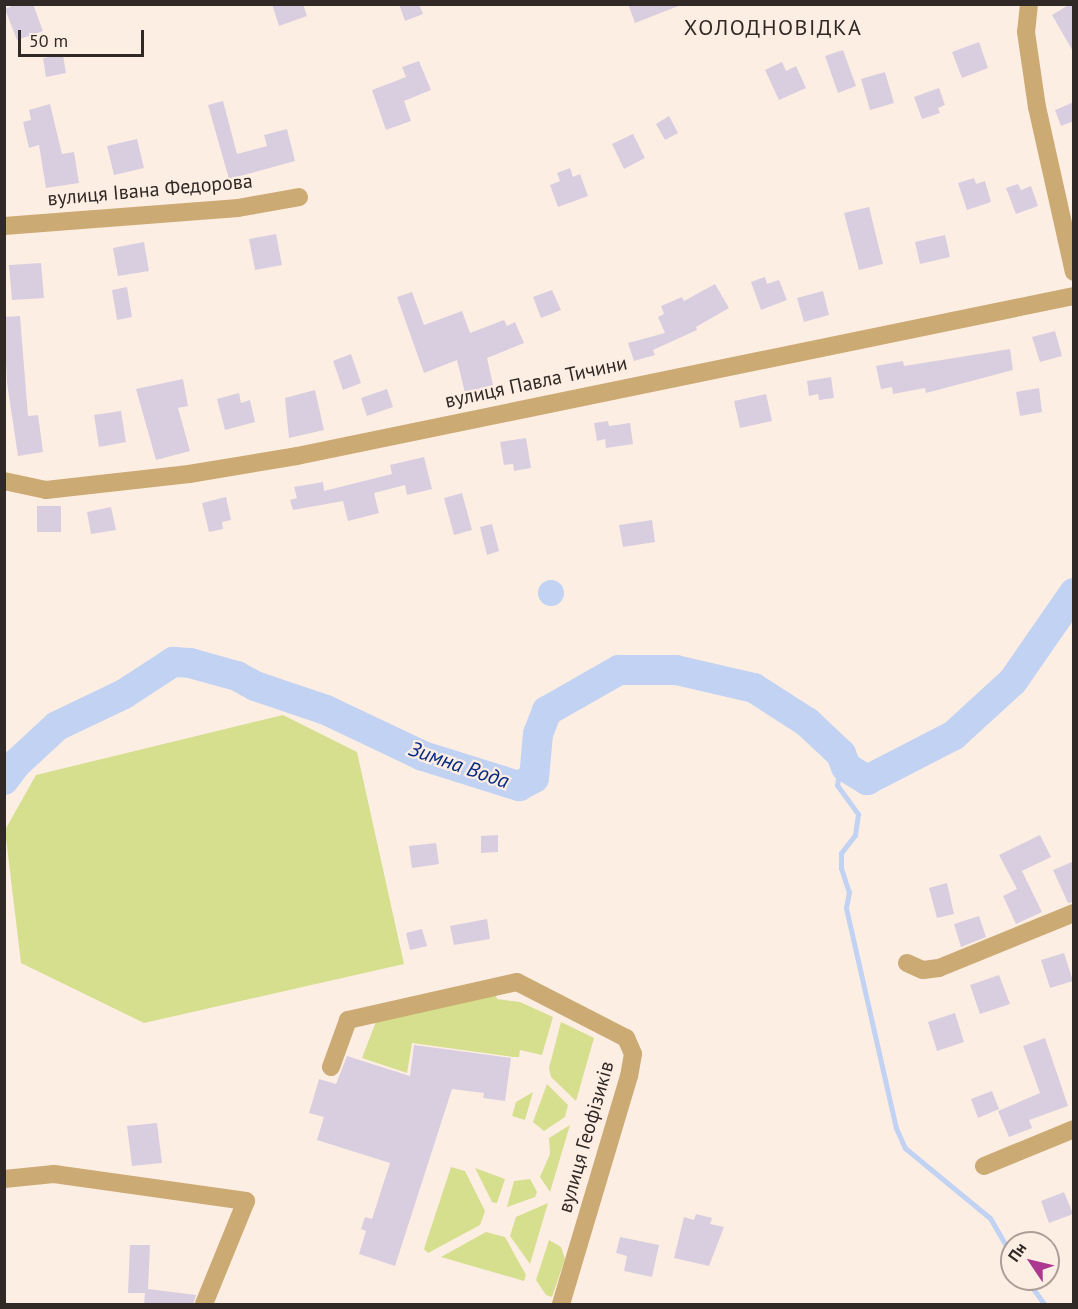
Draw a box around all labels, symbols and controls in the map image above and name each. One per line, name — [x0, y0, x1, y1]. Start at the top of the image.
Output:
district label: ХОЛОДНОВІДКА — [684, 15, 862, 41]
scale bar — [21, 18, 147, 56]
text: 50 m — [29, 29, 68, 52]
street label: вулиця Івана Федорова — [46, 169, 254, 211]
street label: вулиця Павла Тичини — [442, 351, 630, 413]
water label: Зимна Вода — [406, 736, 512, 794]
street label: вулиця Геофізиків — [553, 1058, 619, 1216]
north arrow — [1000, 1231, 1060, 1291]
text: Пн — [1003, 1238, 1030, 1265]

